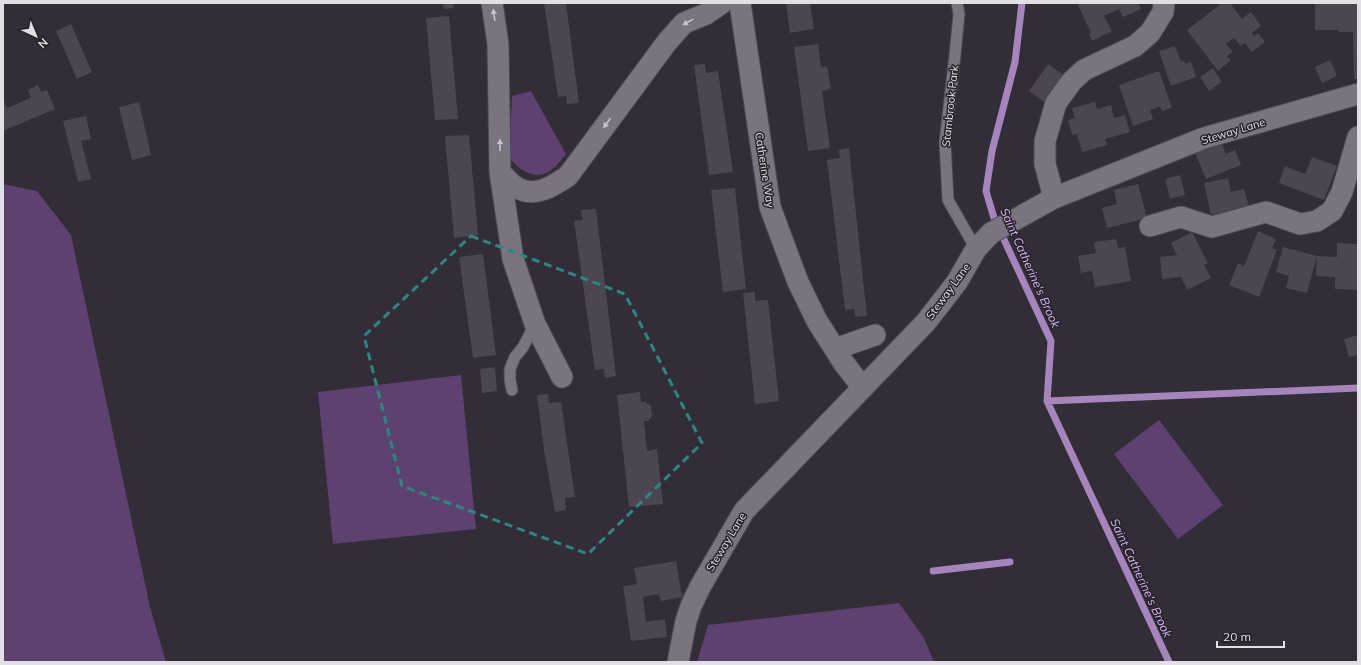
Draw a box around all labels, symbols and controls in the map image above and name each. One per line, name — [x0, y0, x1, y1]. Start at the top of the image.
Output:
one-way arrow — [491, 9, 497, 21]
north arrow — [16, 16, 56, 56]
one-way arrow — [682, 19, 694, 26]
text: N — [35, 35, 51, 51]
street label: Stambrook Park — [939, 64, 961, 147]
street label: Steway Lane — [1199, 115, 1267, 147]
one-way arrow — [603, 118, 611, 129]
street label: Catherine Way — [752, 131, 778, 209]
one-way arrow — [497, 138, 503, 151]
water label: Saint Catherine's Brook — [997, 206, 1064, 331]
street label: Steway Lane — [923, 260, 973, 322]
street label: Steway Lane — [703, 510, 749, 574]
water label: Saint Catherine's Brook — [1107, 516, 1176, 640]
scale bar — [1217, 623, 1284, 649]
text: 20 m — [1223, 629, 1251, 644]

